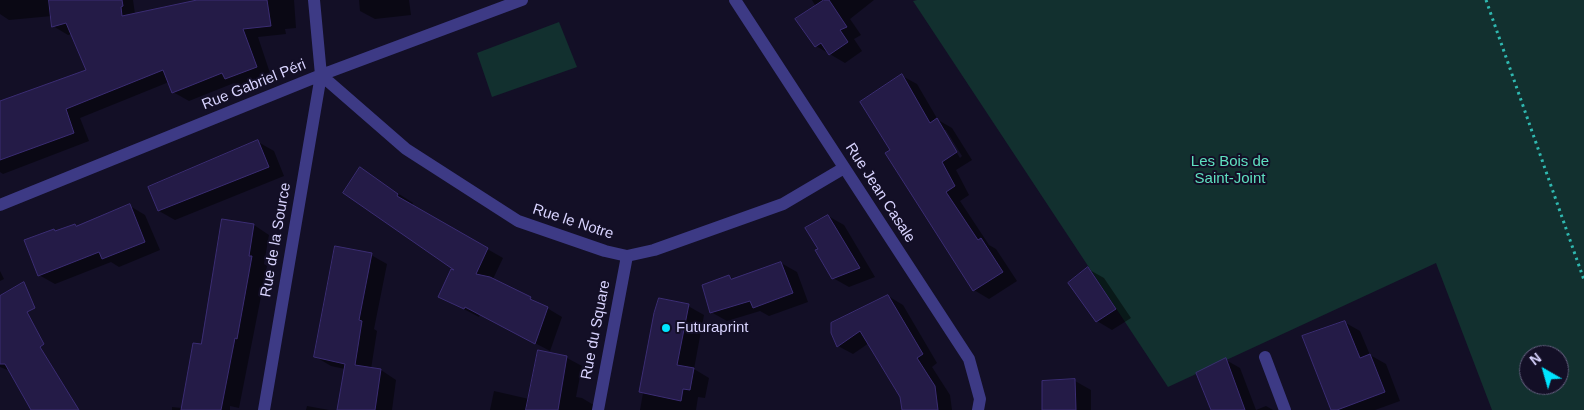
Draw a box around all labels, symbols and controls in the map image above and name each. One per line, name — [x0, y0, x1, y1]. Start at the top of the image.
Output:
street label: Rue Gabriel Péri — [199, 56, 309, 114]
street label: Rue Jean Casale — [841, 140, 919, 246]
park label: Les Bois de Saint-Joint — [1191, 153, 1269, 188]
street label: Rue de la Source — [257, 181, 295, 299]
street label: Rue le Notre — [530, 200, 616, 244]
street label: Rue du Square — [578, 279, 614, 381]
place label: Futuraprint — [676, 319, 749, 337]
marker: Futuraprint — [660, 322, 672, 334]
north arrow — [1519, 345, 1569, 395]
text: N — [1526, 350, 1544, 368]

